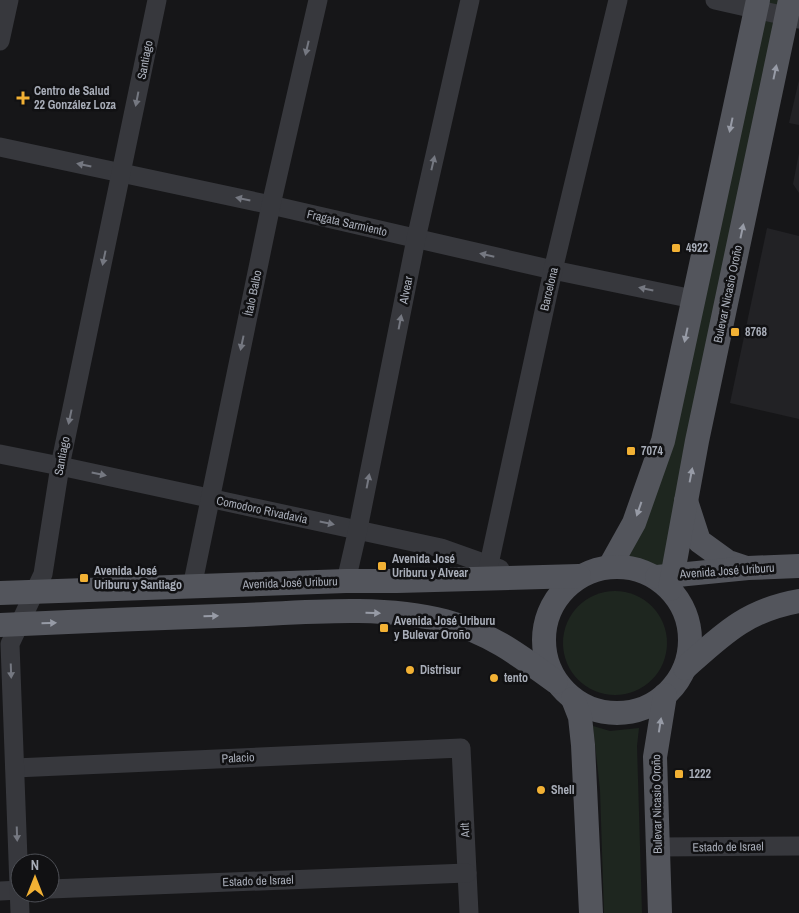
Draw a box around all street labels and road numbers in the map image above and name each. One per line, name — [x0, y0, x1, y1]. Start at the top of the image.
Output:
street label: Santiago — [133, 39, 157, 81]
street label: Fragata Sarmiento — [305, 206, 389, 240]
street label: Bulevar Nicasio Oroño — [710, 244, 746, 344]
street label: Barcelona — [536, 265, 562, 312]
street label: Ítalo Balbo — [240, 269, 266, 317]
street label: Alvear — [395, 274, 417, 306]
street label: Santiago — [50, 435, 74, 477]
street label: Comodoro Rivadavia — [215, 493, 310, 528]
street label: Avenida José Uriburu — [678, 560, 775, 582]
street label: Avenida José Uriburu — [241, 573, 338, 593]
street label: Palacio — [221, 749, 255, 767]
street label: Bulevar Nicasio Oroño — [648, 754, 666, 854]
street label: Arlt — [457, 822, 473, 839]
street label: Estado de Israel — [692, 838, 764, 856]
street label: Estado de Israel — [222, 872, 294, 890]

